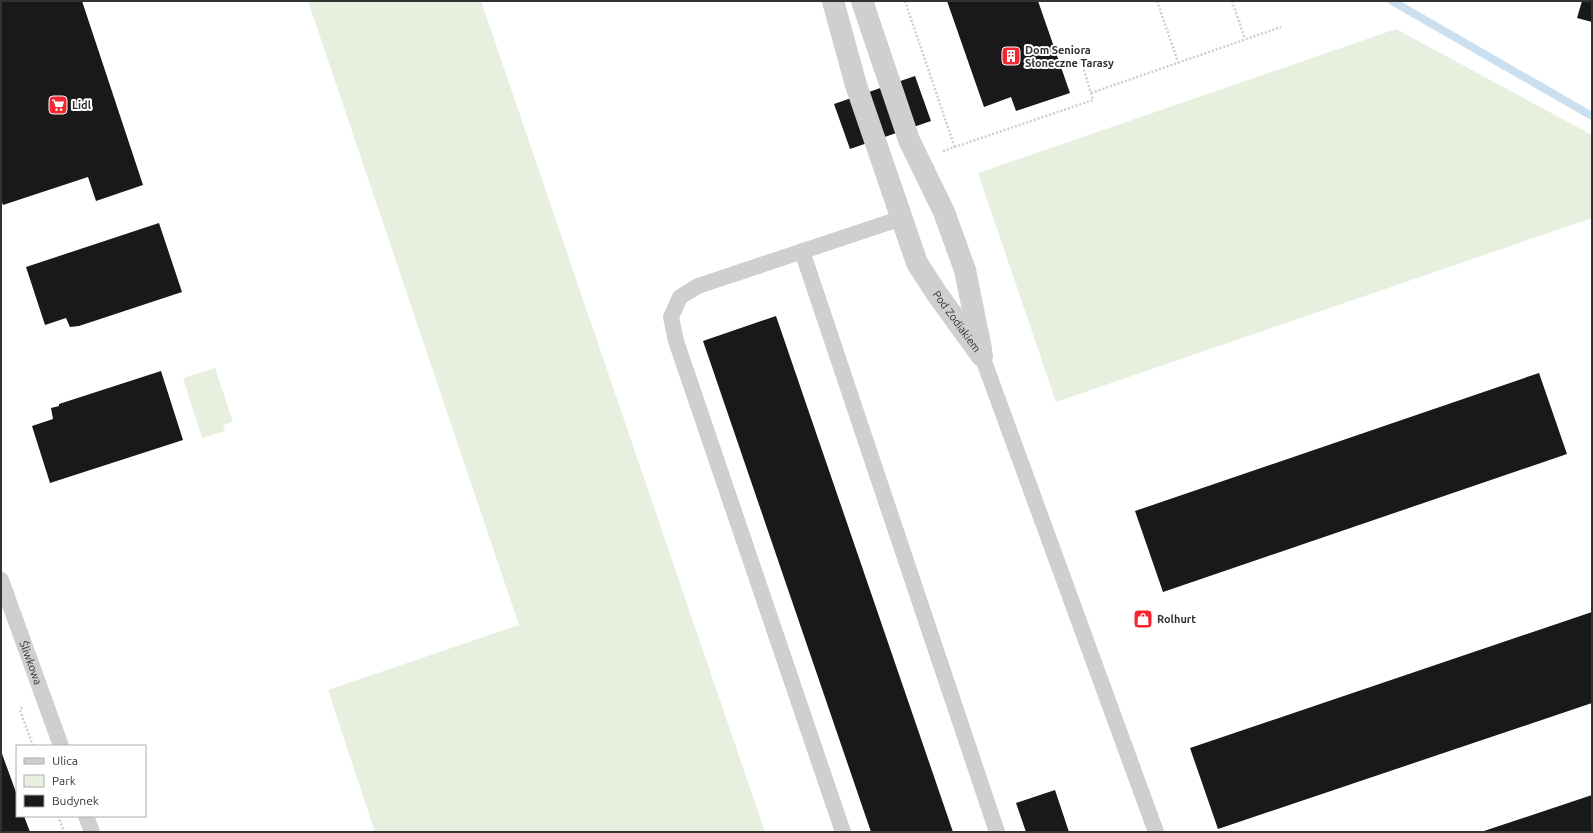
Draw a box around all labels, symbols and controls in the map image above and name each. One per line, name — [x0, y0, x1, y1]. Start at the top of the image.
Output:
place label: Dom Seniora Słoneczne Tarasy — [1025, 44, 1114, 69]
building icon: Dom Seniora Słoneczne Tarasy — [1000, 45, 1022, 67]
supermarket icon: Lidl — [47, 94, 69, 116]
place label: Lidl — [72, 99, 92, 111]
street label: Pod Zodiakiem — [931, 288, 983, 354]
shop icon: Rolhurt — [1132, 608, 1154, 630]
place label: Rolhurt — [1157, 613, 1196, 625]
street label: Śliwkowa — [17, 639, 44, 686]
legend — [16, 745, 146, 817]
text: Ulica — [52, 754, 78, 767]
text: Park — [52, 774, 76, 787]
text: Budynek — [52, 794, 99, 807]

